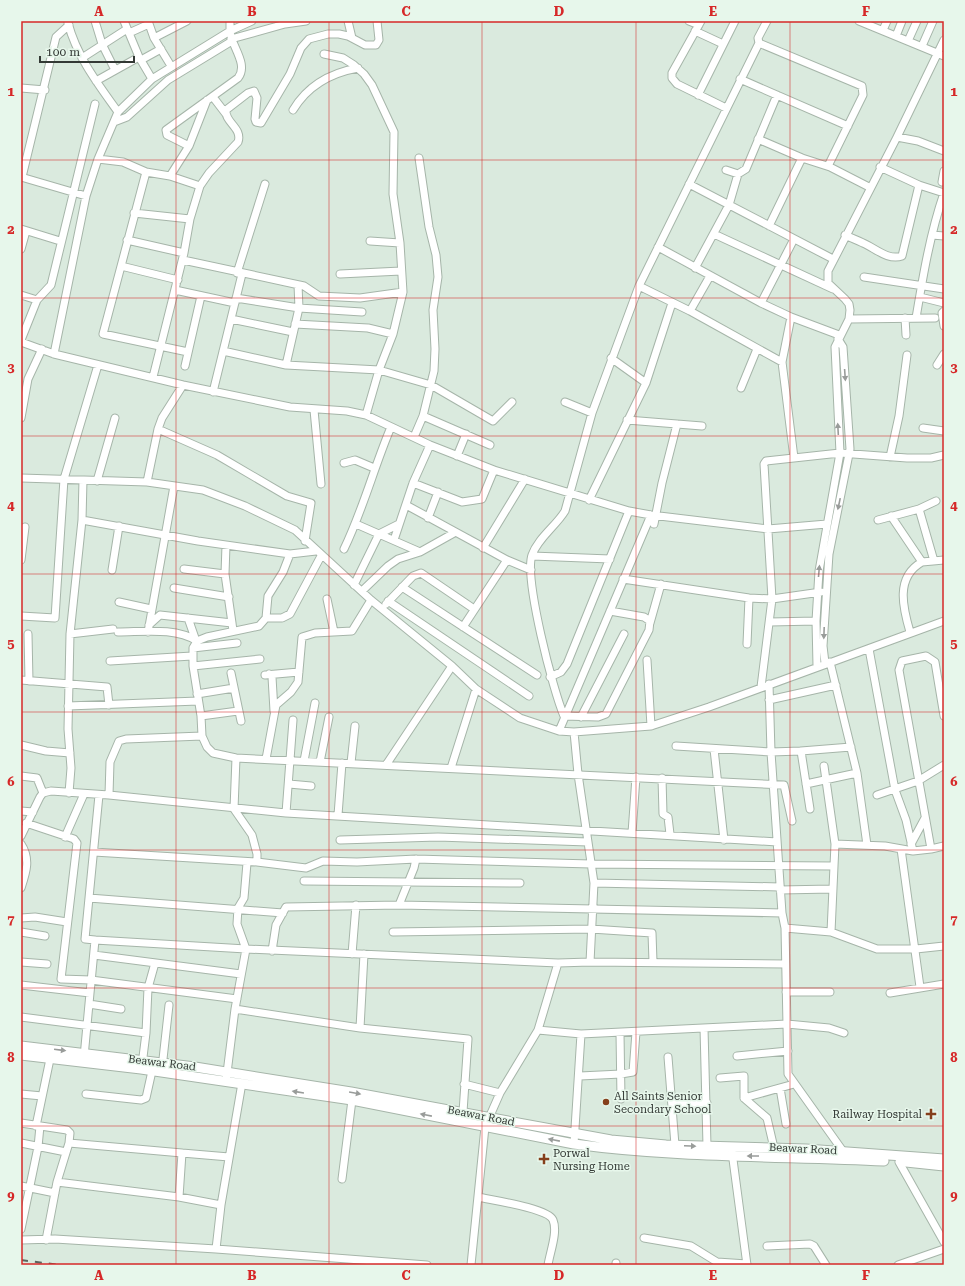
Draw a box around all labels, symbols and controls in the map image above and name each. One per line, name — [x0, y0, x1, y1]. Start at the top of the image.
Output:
text: A — [94, 4, 104, 19]
text: B — [247, 4, 257, 19]
text: C — [401, 4, 411, 19]
text: D — [554, 4, 564, 19]
text: E — [709, 4, 717, 19]
text: F — [862, 4, 870, 19]
scale bar — [40, 38, 134, 64]
text: 100 m — [46, 45, 80, 59]
text: 1 — [7, 84, 15, 99]
text: 1 — [950, 84, 958, 99]
text: 2 — [7, 222, 15, 237]
text: 2 — [950, 222, 958, 237]
text: 3 — [7, 360, 15, 375]
text: 3 — [950, 360, 958, 375]
one-way arrow — [842, 369, 849, 381]
one-way arrow — [835, 423, 842, 435]
text: 4 — [7, 498, 15, 513]
one-way arrow — [835, 498, 841, 510]
text: 4 — [950, 498, 958, 513]
one-way arrow — [816, 565, 823, 577]
one-way arrow — [820, 627, 827, 639]
text: 5 — [7, 636, 15, 651]
text: 5 — [950, 636, 958, 651]
text: 6 — [7, 774, 15, 789]
text: 6 — [950, 774, 958, 789]
text: 7 — [7, 912, 15, 927]
text: 7 — [950, 912, 958, 927]
one-way arrow — [54, 1047, 66, 1053]
text: 8 — [7, 1050, 15, 1065]
text: 8 — [950, 1050, 958, 1065]
street label: Beawar Road — [127, 1052, 197, 1074]
one-way arrow — [292, 1089, 305, 1095]
one-way arrow — [348, 1090, 361, 1096]
place label: All Saints Senior Secondary School — [614, 1090, 712, 1116]
marker: All Saints Senior Secondary School — [601, 1097, 611, 1107]
street label: Beawar Road — [446, 1103, 516, 1129]
place label: Railway Hospital — [833, 1108, 923, 1121]
marker: Railway Hospital — [925, 1108, 937, 1120]
one-way arrow — [420, 1112, 432, 1118]
one-way arrow — [548, 1137, 560, 1143]
street label: Beawar Road — [769, 1141, 837, 1157]
one-way arrow — [684, 1143, 697, 1149]
place label: Porwal Nursing Home — [553, 1147, 630, 1173]
marker: Porwal Nursing Home — [538, 1153, 550, 1165]
one-way arrow — [746, 1153, 759, 1159]
text: 9 — [7, 1188, 15, 1203]
text: 9 — [950, 1188, 958, 1203]
text: A — [94, 1268, 104, 1283]
text: B — [247, 1268, 257, 1283]
text: C — [401, 1268, 411, 1283]
text: D — [554, 1268, 564, 1283]
text: E — [709, 1268, 717, 1283]
text: F — [862, 1268, 870, 1283]

